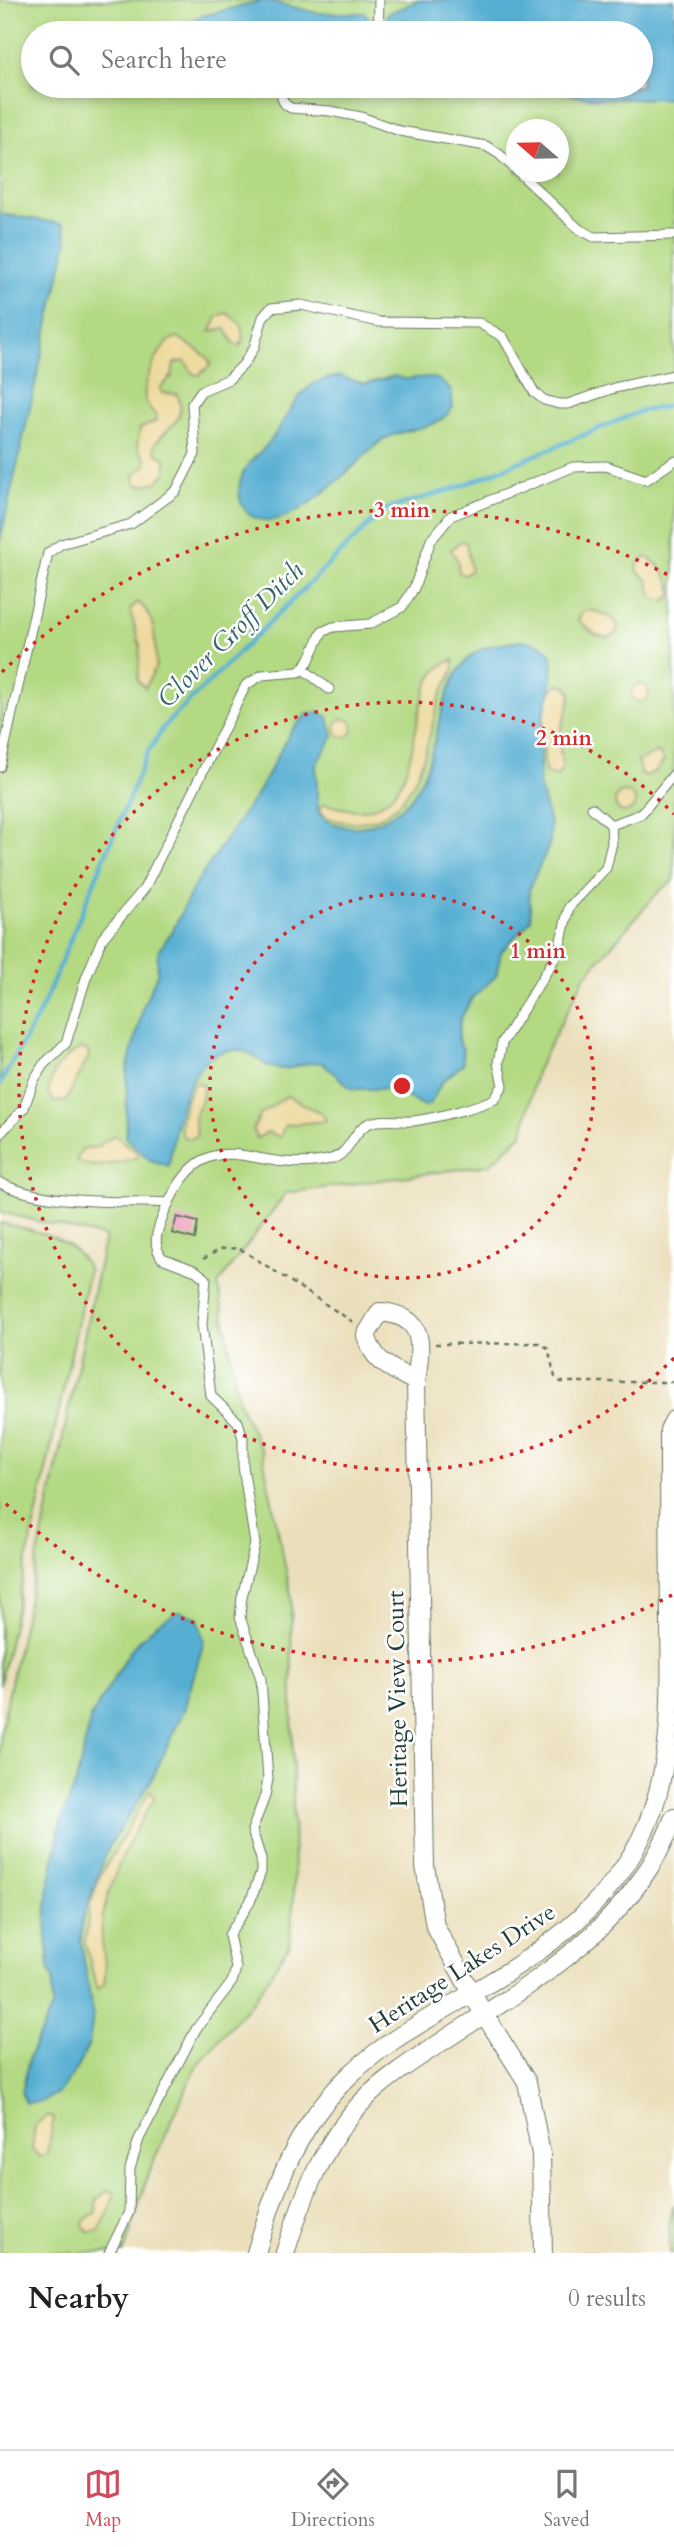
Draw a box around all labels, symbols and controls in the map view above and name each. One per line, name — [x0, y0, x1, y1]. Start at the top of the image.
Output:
search box — [21, 21, 653, 98]
icon: search — [45, 41, 83, 79]
text: Search here — [101, 42, 227, 77]
north arrow — [506, 119, 569, 182]
text: 3 min — [374, 496, 430, 525]
water label: Clover Groff Ditch — [149, 553, 312, 715]
text: 2 min — [536, 724, 592, 753]
text: 1 min — [510, 937, 566, 966]
centre of rings — [390, 1074, 414, 1098]
street label: Heritage View Court — [379, 1590, 416, 1808]
street label: Heritage Lakes Drive — [363, 1896, 562, 2041]
text: Nearby — [28, 2278, 129, 2319]
text: 0 results — [568, 2283, 646, 2314]
tab: Map — [84, 2465, 122, 2533]
tab: Directions — [291, 2465, 375, 2533]
tab: Saved — [544, 2465, 590, 2533]

